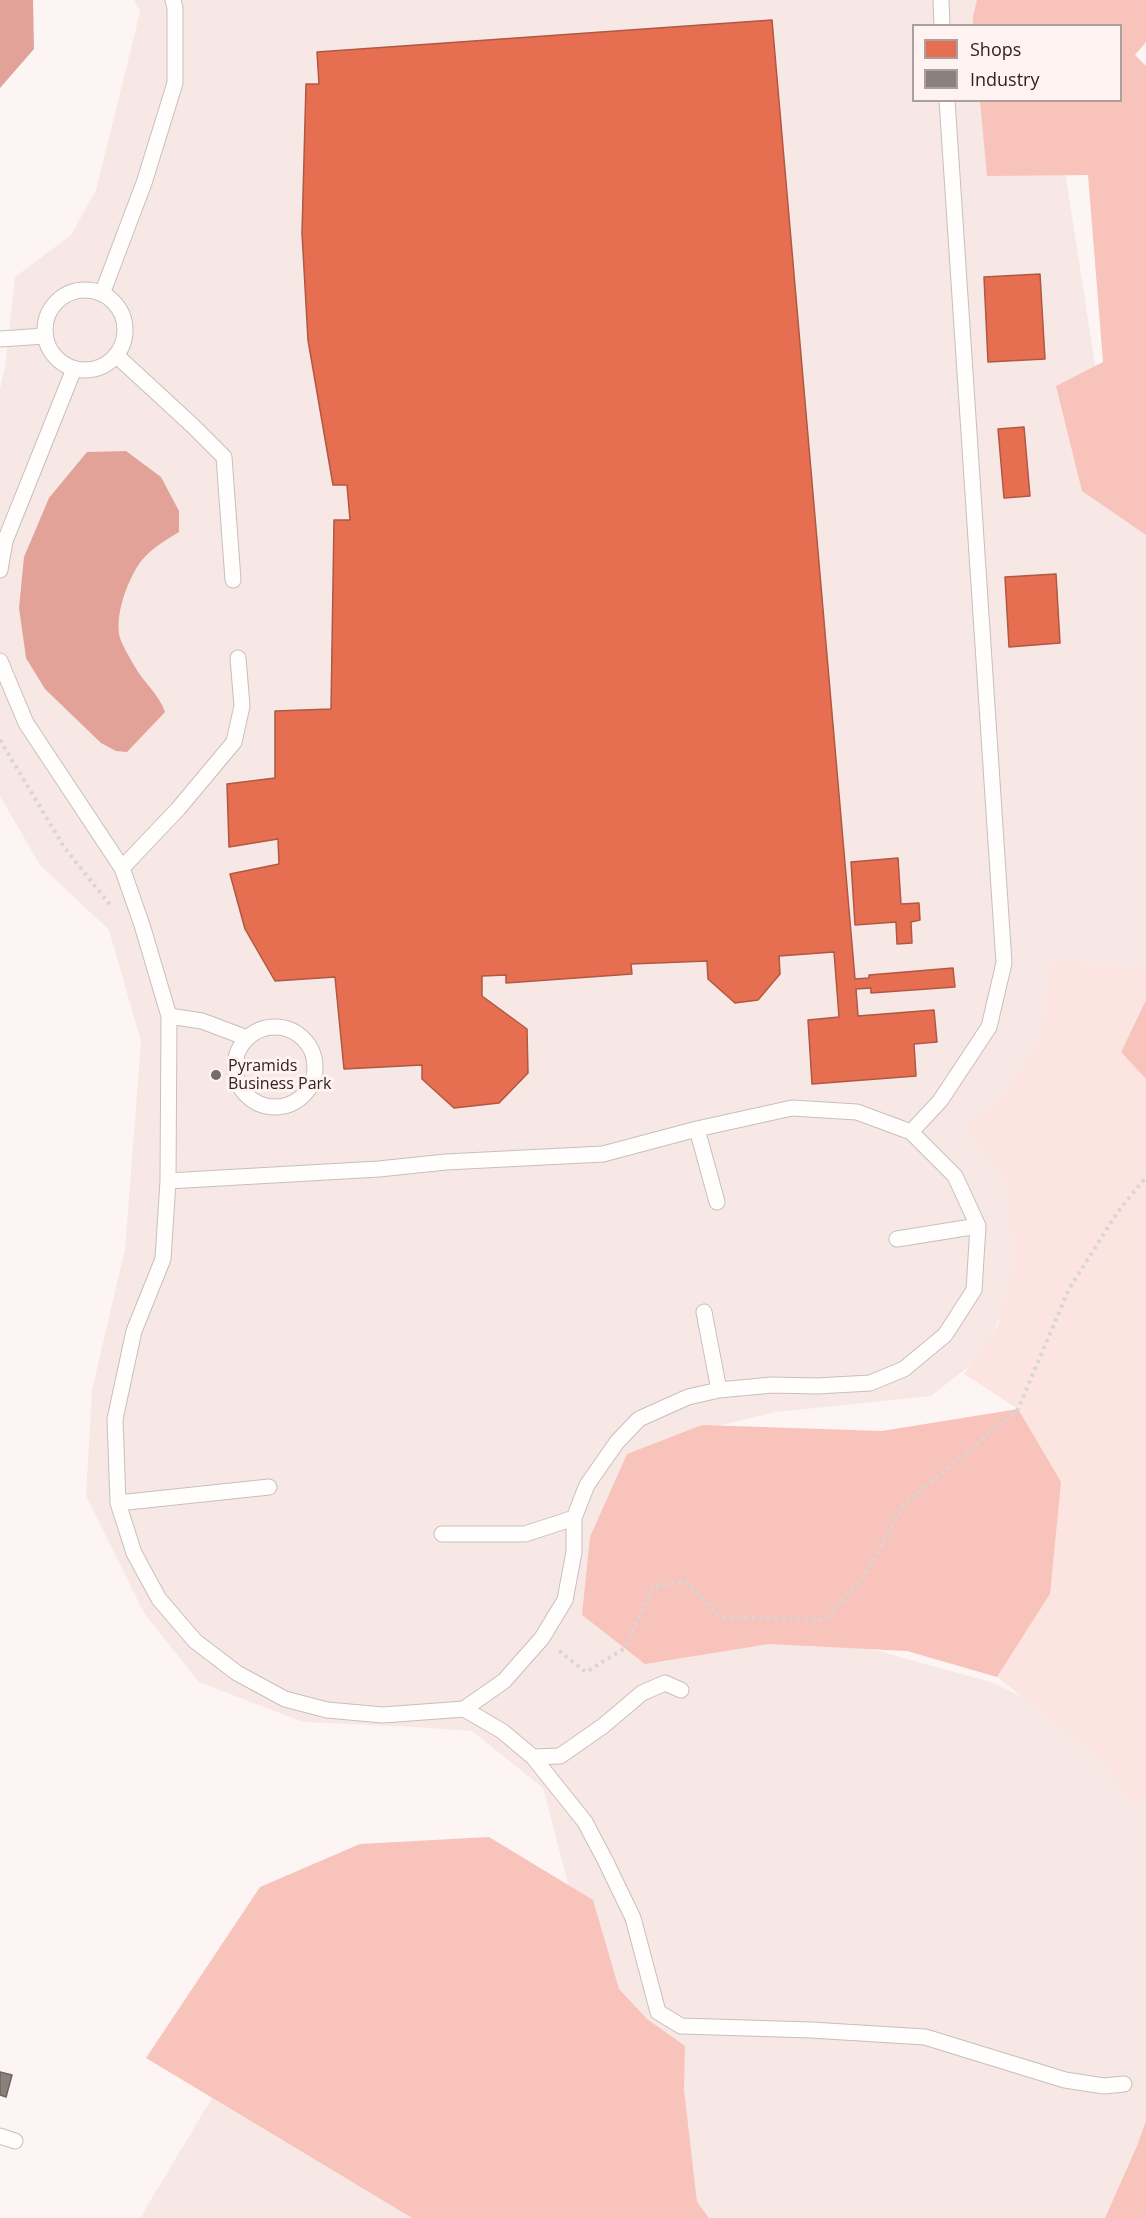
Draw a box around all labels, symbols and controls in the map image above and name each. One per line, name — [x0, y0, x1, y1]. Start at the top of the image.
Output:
legend — [912, 24, 1122, 102]
text: Shops — [970, 37, 1021, 61]
text: Industry — [970, 67, 1040, 91]
place label: Pyramids Business Park — [228, 1056, 331, 1094]
marker: Pyramids Business Park — [209, 1068, 223, 1082]

